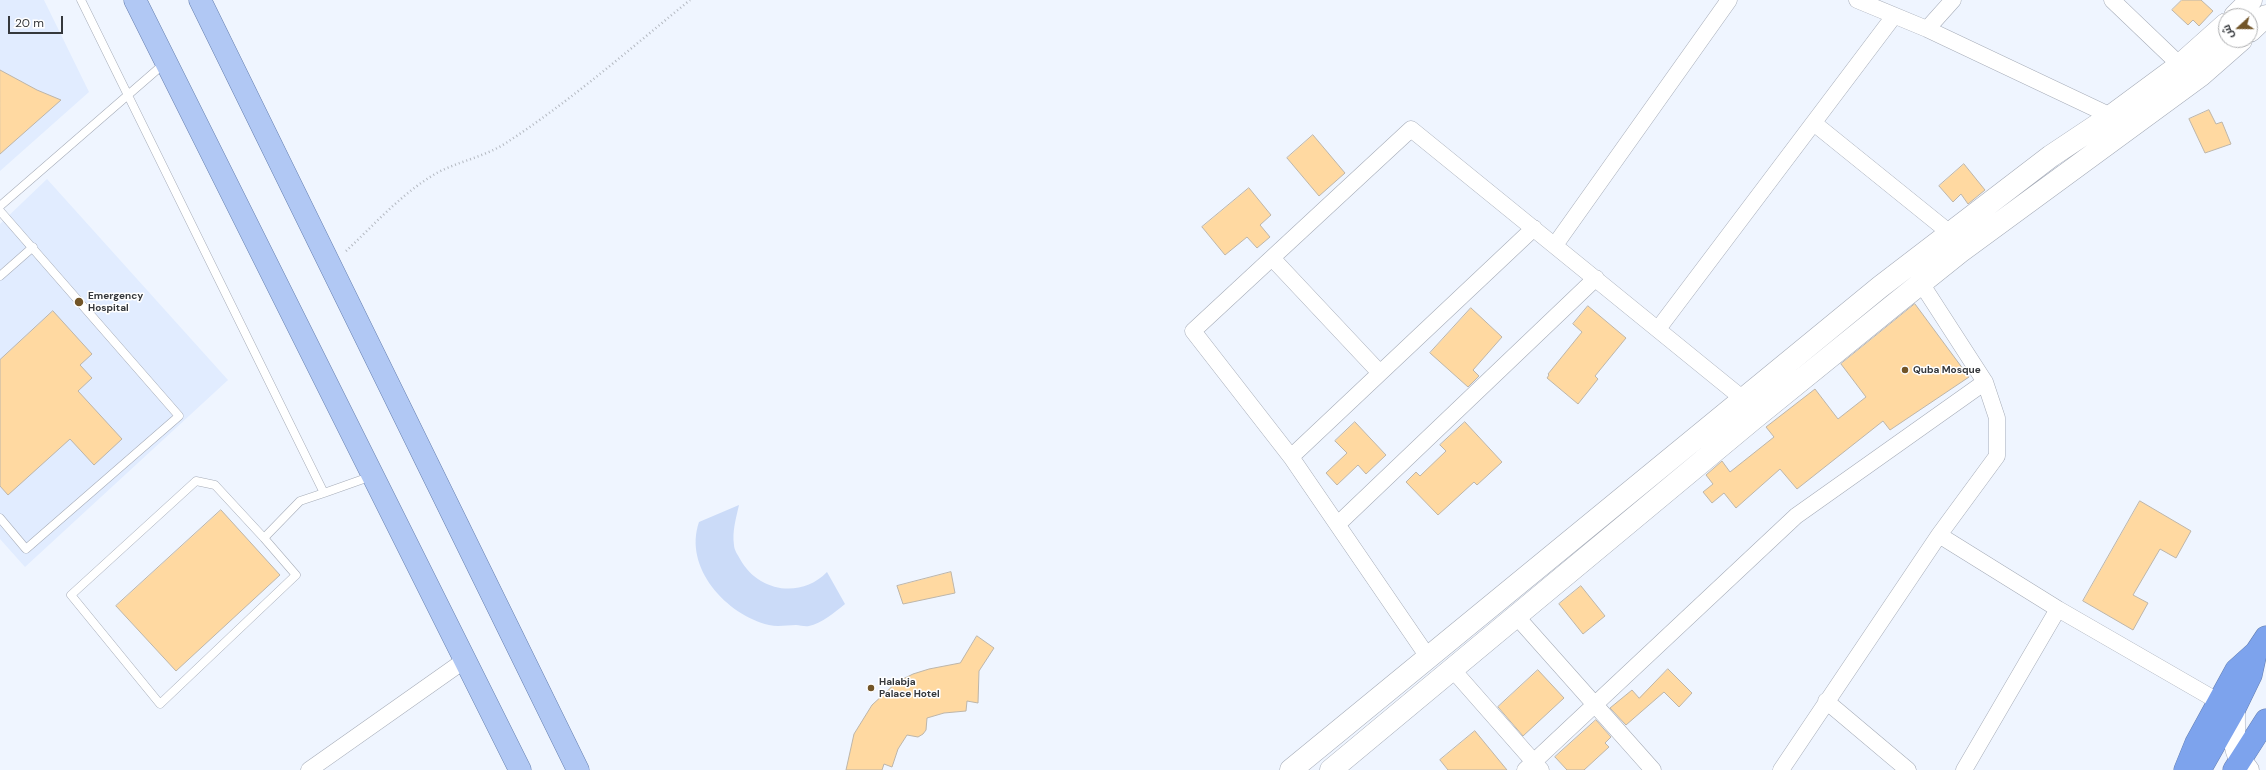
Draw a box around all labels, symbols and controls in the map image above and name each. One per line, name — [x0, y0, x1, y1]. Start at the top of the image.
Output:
scale bar — [10, 8, 65, 34]
north arrow — [2218, 8, 2258, 48]
text: 20 m — [15, 15, 44, 31]
text: ش — [2219, 23, 2237, 41]
place label: Emergency Hospital — [88, 290, 143, 314]
marker: Emergency Hospital — [73, 296, 85, 308]
place label: Quba Mosque — [1913, 364, 1981, 376]
marker: Quba Mosque — [1900, 365, 1910, 375]
place label: Halabja Palace Hotel — [879, 676, 940, 700]
marker: Halabja Palace Hotel — [866, 683, 876, 693]

